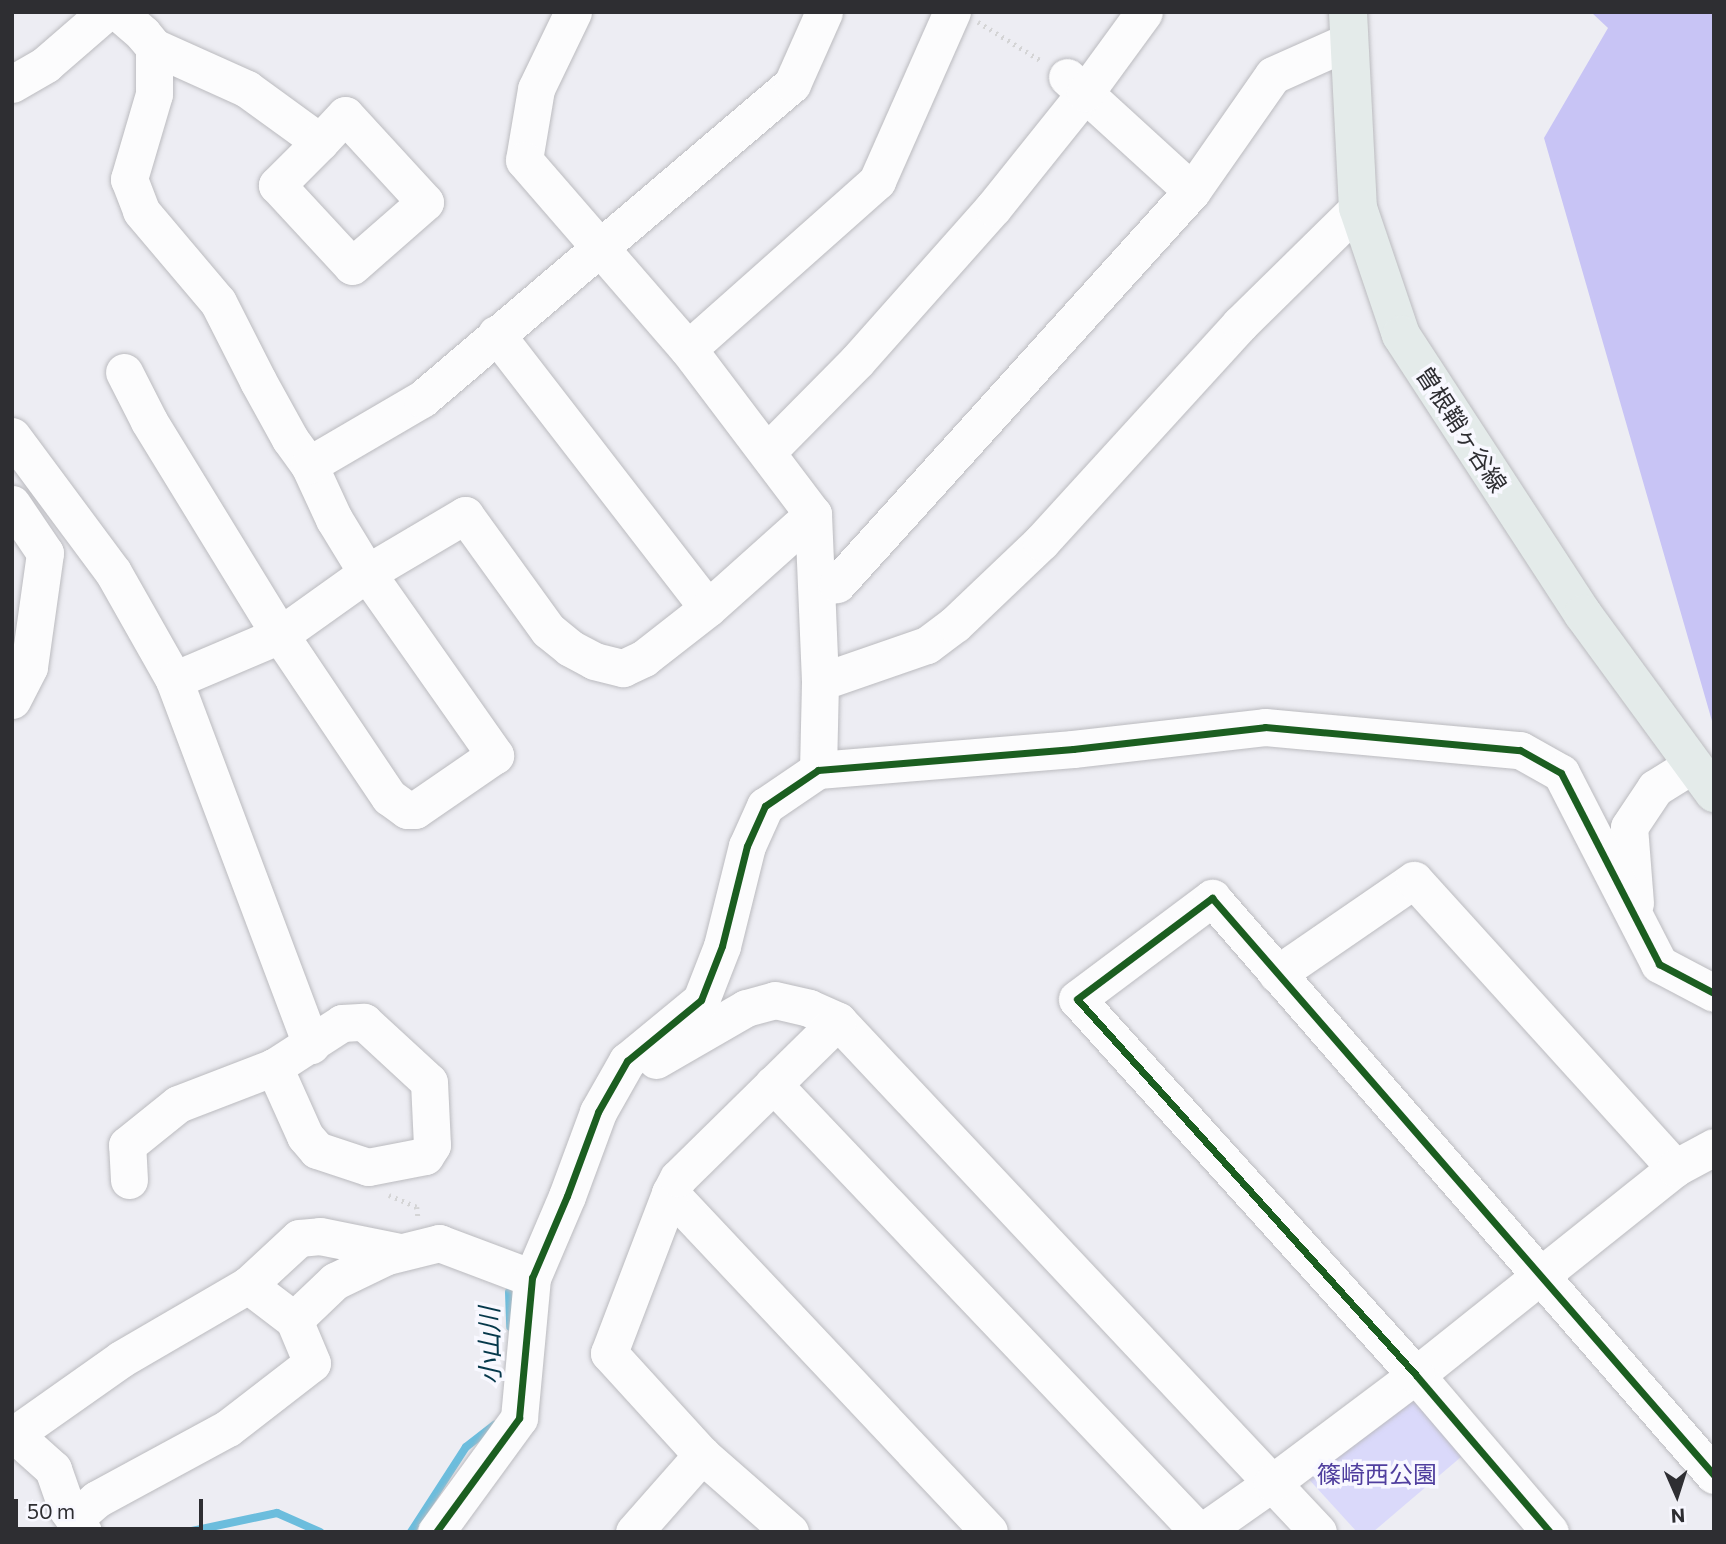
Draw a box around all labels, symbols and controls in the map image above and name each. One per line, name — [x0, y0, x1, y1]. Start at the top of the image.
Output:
street label: 曽根鞘ヶ谷線 — [1411, 361, 1513, 497]
water label: 小山川 — [473, 1307, 505, 1385]
park label: 篠崎西公園 — [1317, 1460, 1437, 1488]
north arrow — [1642, 1460, 1712, 1530]
scale bar — [18, 1484, 206, 1528]
text: 50 m — [27, 1498, 75, 1523]
text: N — [1670, 1505, 1686, 1528]

